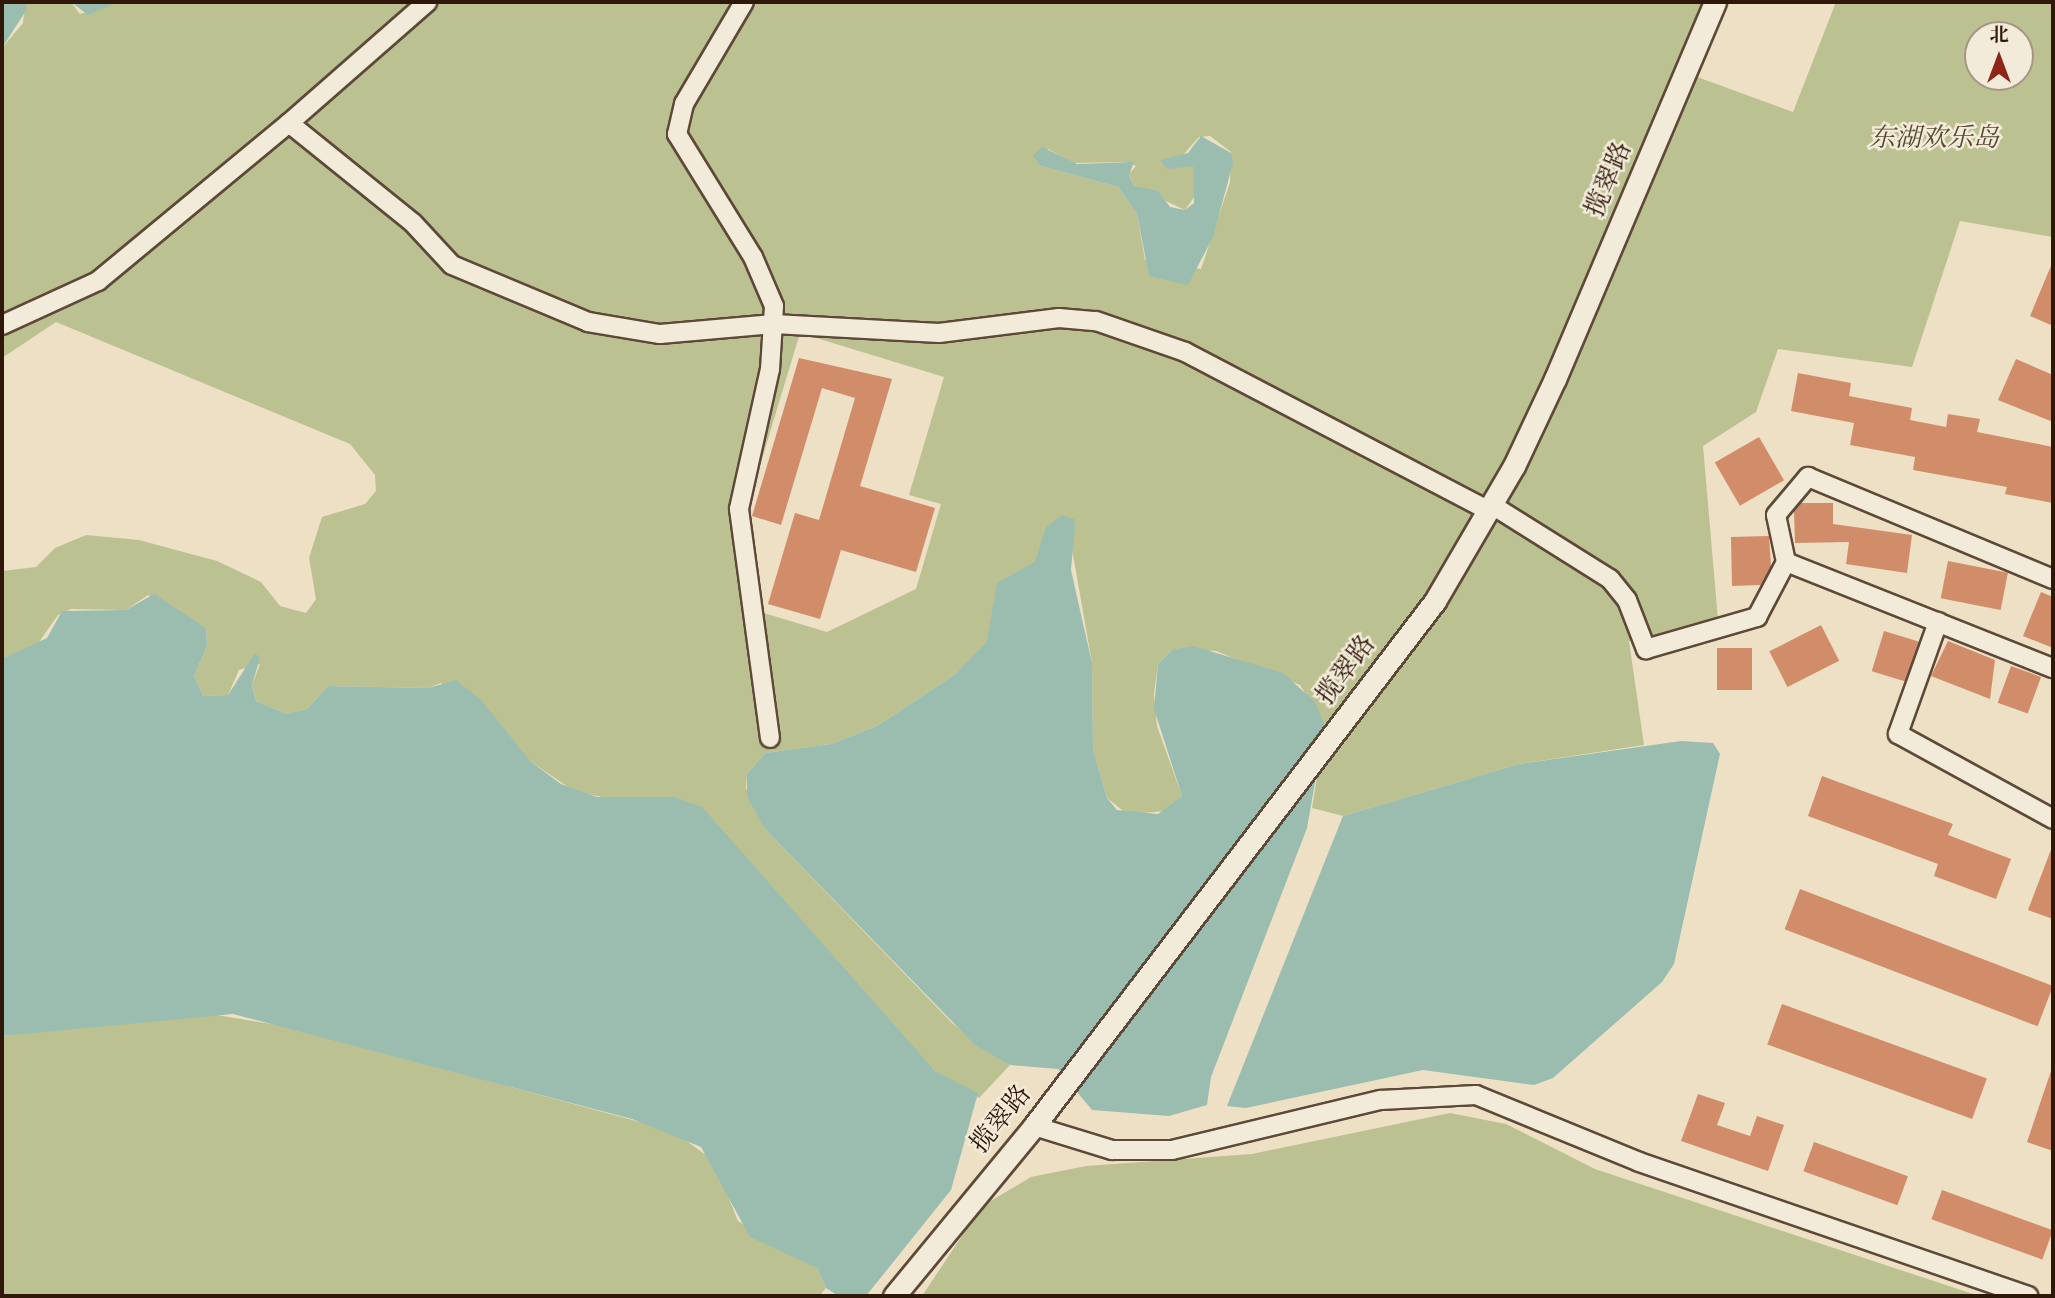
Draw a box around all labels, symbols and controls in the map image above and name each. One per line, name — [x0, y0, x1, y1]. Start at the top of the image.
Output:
north arrow — [1964, 21, 2034, 91]
text: 北 — [1989, 27, 2009, 46]
park label: 东湖欢乐岛 — [1869, 124, 1999, 156]
street label: 揽翠路 — [1580, 138, 1640, 222]
street label: 揽翠路 — [1311, 630, 1383, 712]
street label: 揽翠路 — [965, 1080, 1039, 1160]

